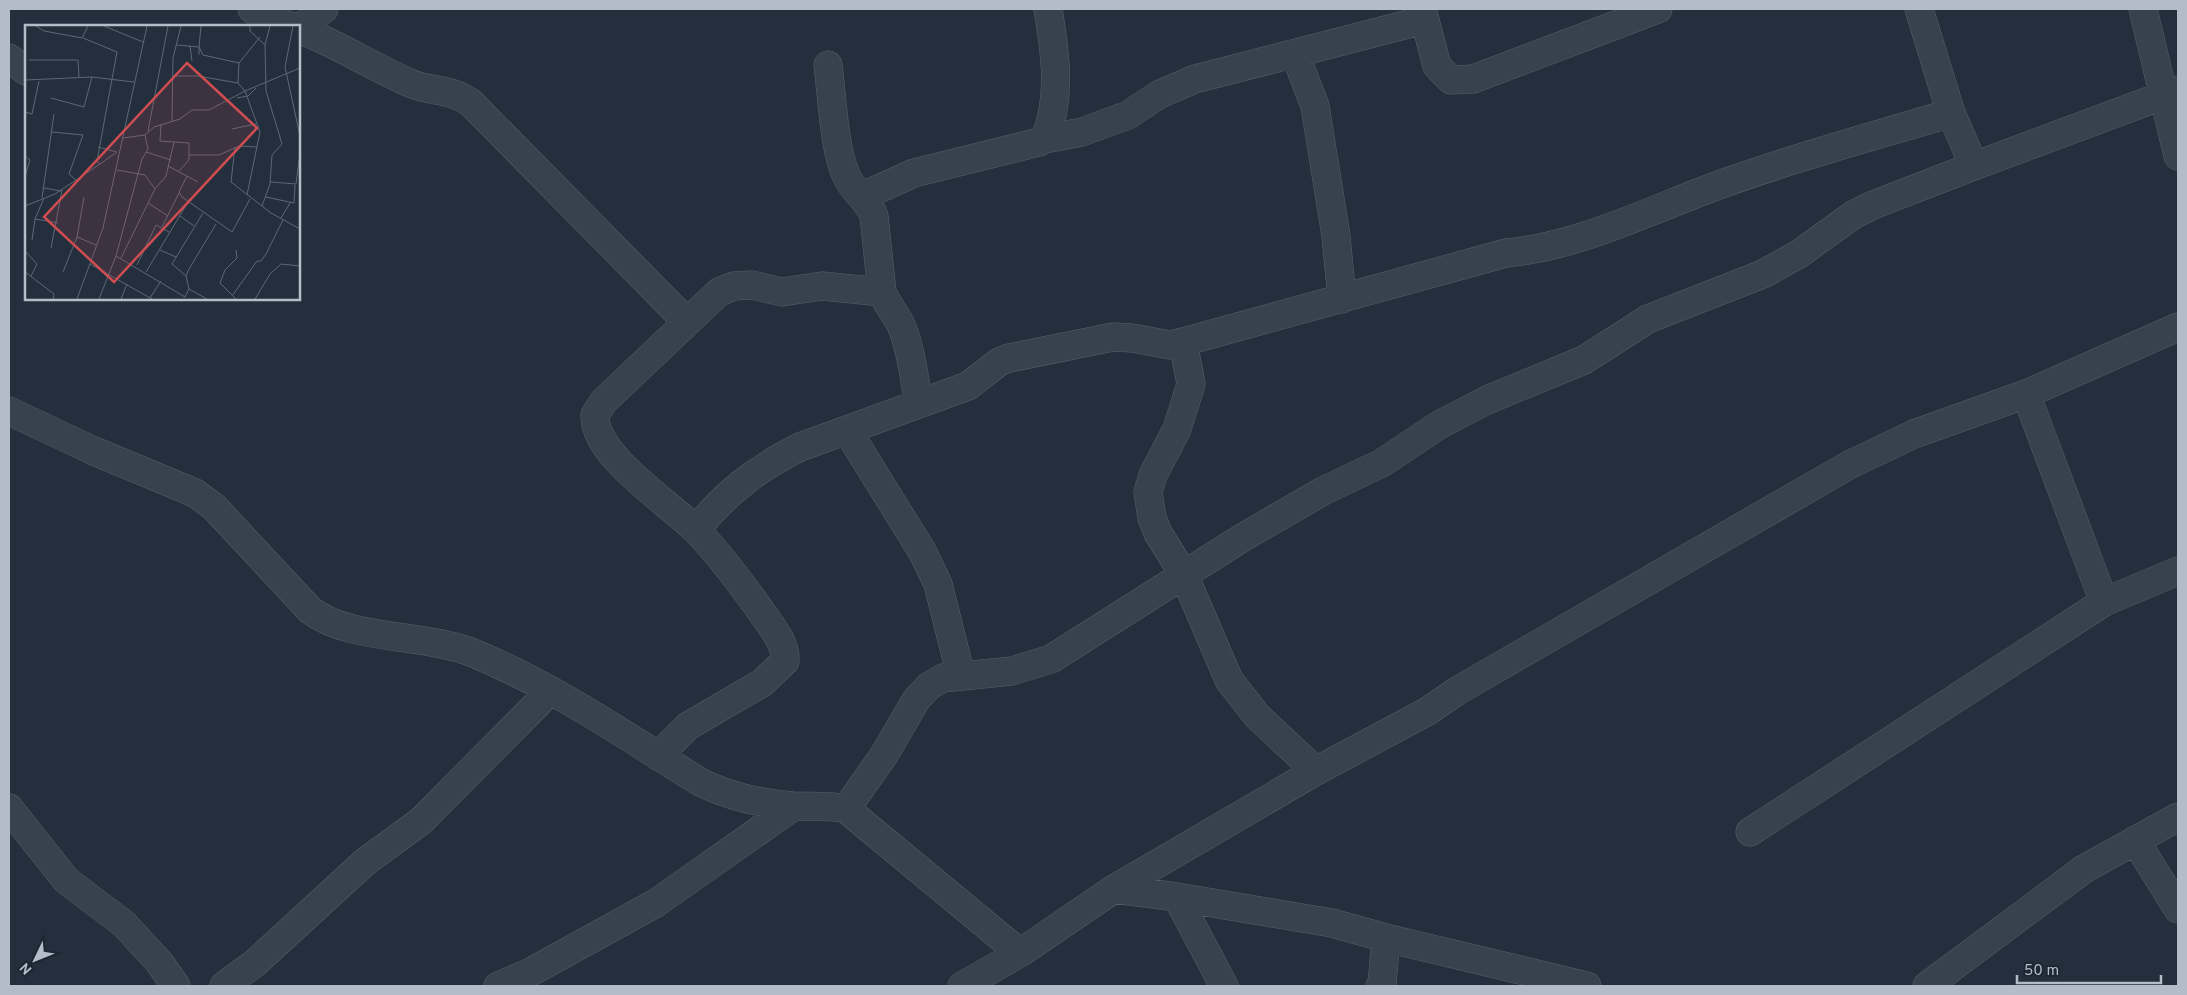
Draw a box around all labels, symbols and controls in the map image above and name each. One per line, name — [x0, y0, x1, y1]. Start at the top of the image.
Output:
inset map — [25, 25, 300, 300]
north arrow — [10, 935, 60, 985]
scale bar — [2017, 952, 2161, 984]
text: N — [17, 958, 36, 977]
text: 50 m — [2024, 962, 2059, 981]

